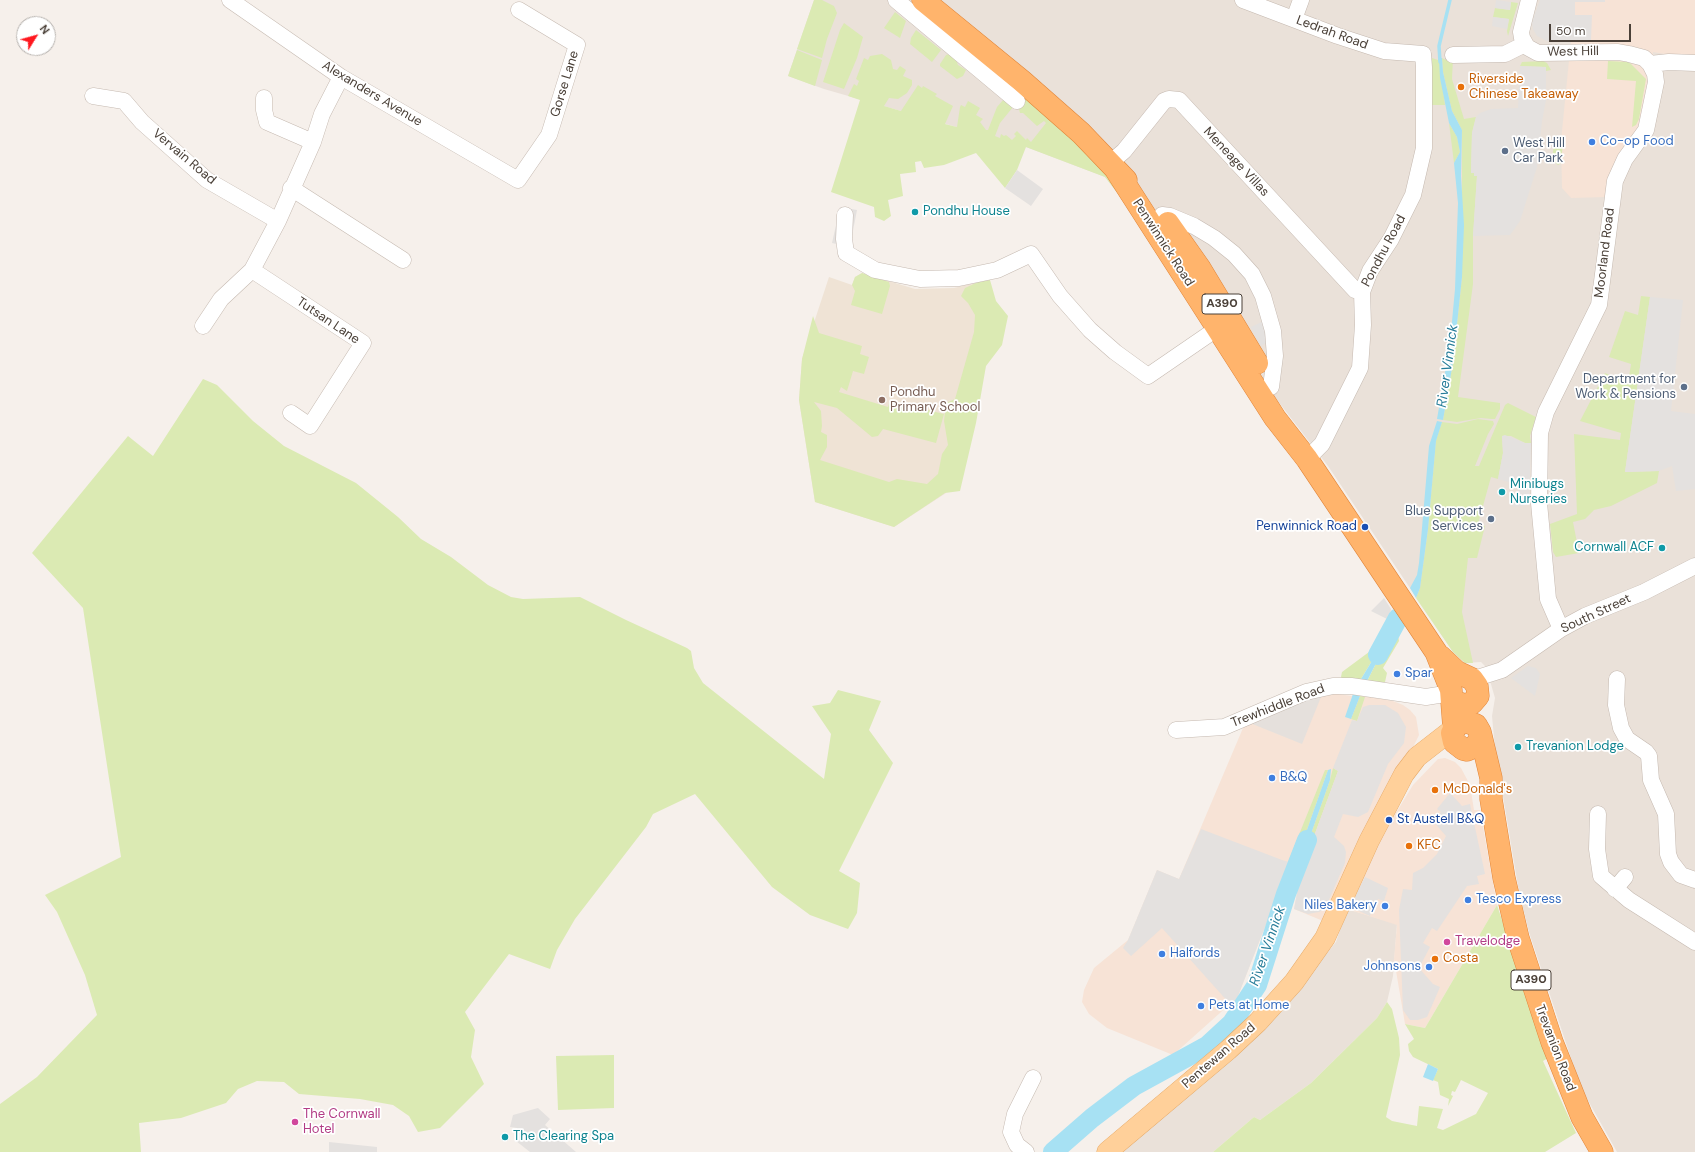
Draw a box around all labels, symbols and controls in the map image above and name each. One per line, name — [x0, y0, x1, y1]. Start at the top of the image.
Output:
street label: Ledrah Road — [1294, 13, 1370, 53]
north arrow — [16, 16, 56, 56]
scale bar — [1551, 16, 1633, 42]
text: N — [37, 22, 53, 37]
text: 50 m — [1556, 23, 1585, 39]
street label: West Hill — [1547, 44, 1599, 60]
street label: Gorse Lane — [548, 49, 582, 119]
street label: Alexanders Avenue — [319, 58, 425, 130]
place label: Riverside Chinese Takeaway — [1469, 72, 1579, 103]
marker: Riverside Chinese Takeaway — [1456, 82, 1466, 92]
street label: Meneage Villas — [1200, 124, 1272, 200]
street label: Vervain Road — [149, 126, 219, 188]
place label: Co-op Food — [1600, 134, 1674, 150]
place label: West Hill Car Park — [1513, 136, 1565, 167]
marker: Co-op Food — [1587, 137, 1597, 147]
marker: West Hill Car Park — [1500, 146, 1510, 156]
street label: Penwinnick Road — [1129, 196, 1197, 290]
place label: Pondhu House — [923, 204, 1010, 220]
marker: Pondhu House — [910, 207, 920, 217]
street label: Moorland Road — [1592, 207, 1618, 299]
street label: Pondhu Road — [1359, 212, 1409, 290]
street label: Tutsan Lane — [294, 294, 362, 348]
road number: A390 — [1202, 294, 1242, 314]
water label: River Vinnick — [1434, 323, 1462, 409]
place label: Department for Work & Pensions — [1575, 372, 1676, 403]
marker: Department for Work & Pensions — [1679, 382, 1689, 392]
place label: Pondhu Primary School — [890, 385, 980, 416]
marker: Pondhu Primary School — [877, 395, 887, 405]
place label: Minibugs Nurseries — [1510, 477, 1567, 508]
marker: Minibugs Nurseries — [1497, 487, 1507, 497]
place label: Blue Support Services — [1405, 504, 1483, 535]
marker: Blue Support Services — [1486, 514, 1496, 524]
place label: Penwinnick Road — [1256, 519, 1357, 535]
marker: Penwinnick Road — [1360, 522, 1370, 532]
place label: Cornwall ACF — [1574, 540, 1654, 556]
marker: Cornwall ACF — [1657, 543, 1667, 553]
street label: South Street — [1558, 591, 1634, 637]
place label: Spar — [1405, 666, 1433, 682]
marker: Spar — [1392, 669, 1402, 679]
street label: Trewhiddle Road — [1229, 681, 1327, 731]
place label: Trevanion Lodge — [1526, 739, 1624, 755]
marker: Trevanion Lodge — [1513, 742, 1523, 752]
place label: B&Q — [1280, 770, 1307, 786]
marker: B&Q — [1267, 773, 1277, 783]
place label: McDonald's — [1443, 782, 1512, 798]
marker: McDonald's — [1430, 785, 1440, 795]
place label: St Austell B&Q — [1397, 812, 1484, 828]
marker: St Austell B&Q — [1384, 815, 1394, 825]
place label: KFC — [1417, 838, 1441, 854]
marker: KFC — [1404, 841, 1414, 851]
place label: Tesco Express — [1476, 892, 1562, 908]
marker: Tesco Express — [1463, 895, 1473, 905]
place label: Niles Bakery — [1304, 898, 1377, 914]
marker: Niles Bakery — [1380, 901, 1390, 911]
water label: River Vinnick — [1246, 904, 1290, 988]
place label: Travelodge — [1455, 934, 1520, 950]
marker: Travelodge — [1442, 937, 1452, 947]
place label: Halfords — [1170, 946, 1220, 962]
marker: Halfords — [1157, 949, 1167, 959]
place label: Costa — [1443, 951, 1478, 967]
marker: Costa — [1430, 954, 1440, 964]
place label: Johnsons — [1364, 959, 1421, 975]
marker: Johnsons — [1424, 962, 1434, 972]
road number: A390 — [1511, 970, 1551, 990]
place label: Pets at Home — [1209, 998, 1289, 1014]
marker: Pets at Home — [1196, 1001, 1206, 1011]
street label: Trevanion Road — [1531, 1003, 1579, 1093]
street label: Pentewan Road — [1179, 1020, 1259, 1092]
place label: The Cornwall Hotel — [303, 1107, 380, 1138]
marker: The Cornwall Hotel — [290, 1117, 300, 1127]
place label: The Clearing Spa — [513, 1129, 614, 1145]
marker: The Clearing Spa — [500, 1132, 510, 1142]

